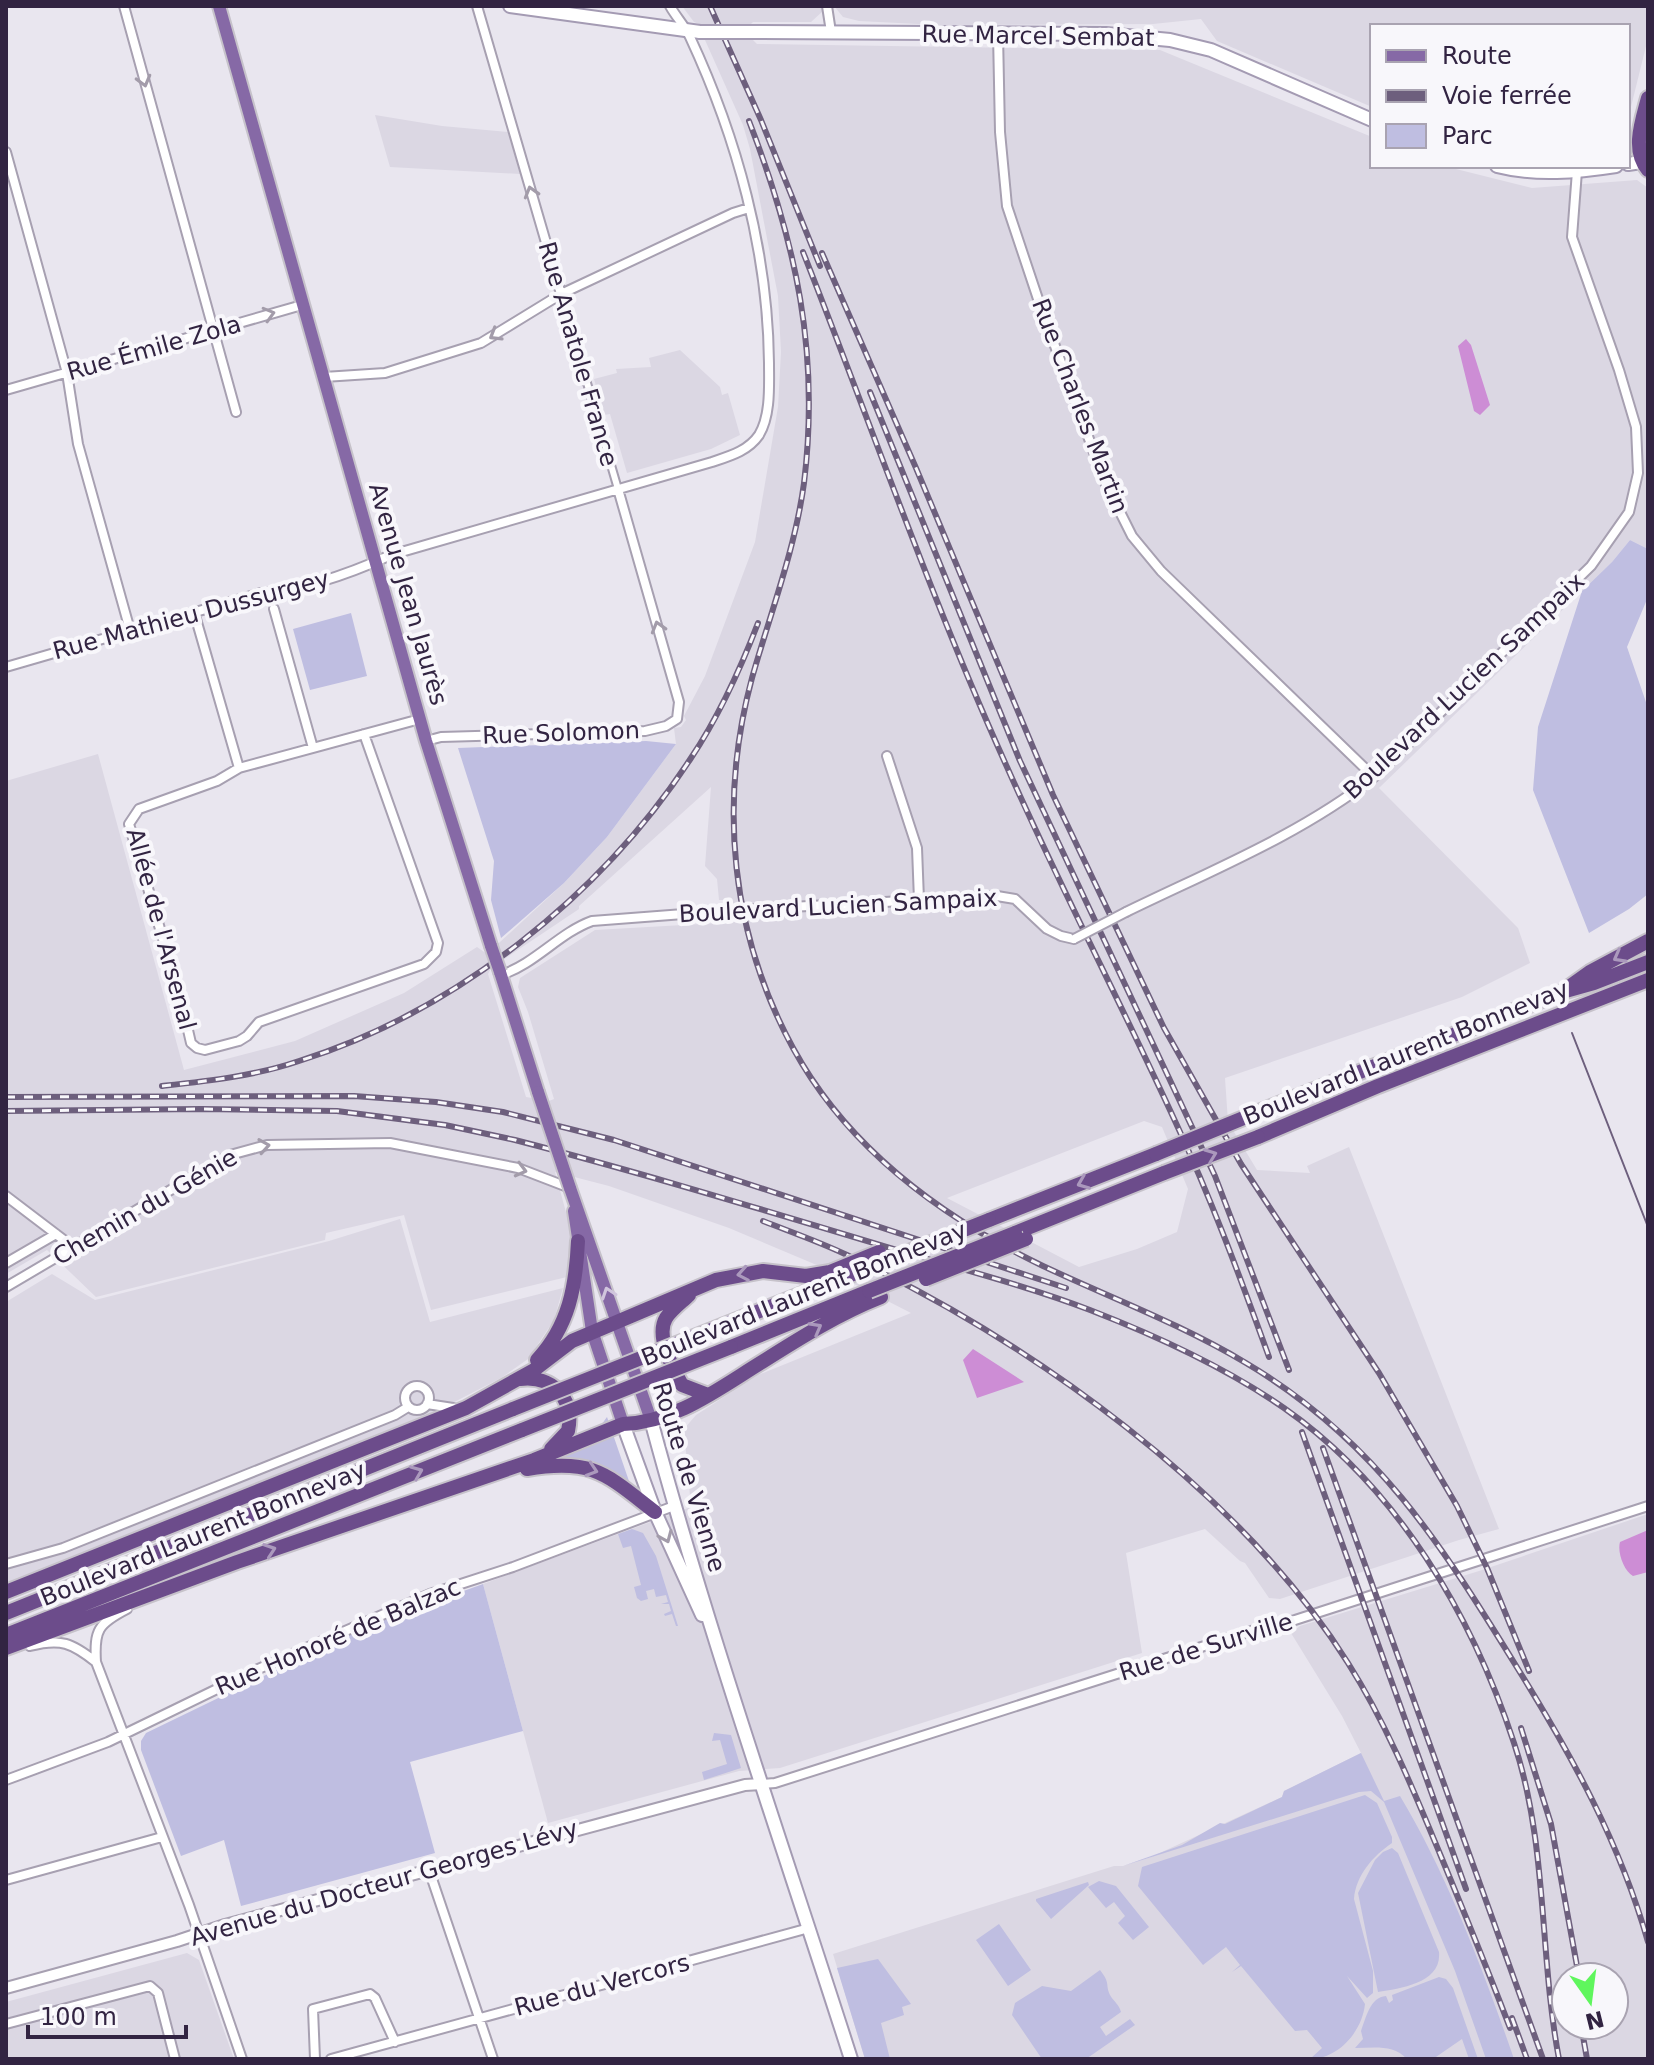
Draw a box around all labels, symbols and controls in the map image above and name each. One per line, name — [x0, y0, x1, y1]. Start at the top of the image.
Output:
street label: Rue Marcel Sembat — [921, 20, 1155, 52]
legend — [1370, 24, 1630, 168]
text: Route — [1442, 42, 1512, 70]
one-way arrow — [135, 74, 152, 88]
text: Voie ferrée — [1442, 82, 1572, 110]
text: Parc — [1442, 122, 1493, 150]
one-way arrow — [524, 186, 541, 199]
street label: Rue Anatole France — [532, 238, 624, 470]
street label: Rue Charles Martin — [1026, 295, 1134, 517]
one-way arrow — [262, 307, 276, 323]
street label: Rue Émile Zola — [63, 309, 244, 386]
one-way arrow — [489, 325, 504, 341]
street label: Avenue Jean Jaurès — [363, 480, 453, 708]
street label: Rue Mathieu Dussurgey — [50, 565, 332, 665]
street label: Boulevard Lucien Sampaix — [1338, 567, 1590, 805]
one-way arrow — [651, 620, 667, 634]
street label: Rue Solomon — [482, 716, 640, 750]
street label: Allée de l'Arsenal — [121, 825, 201, 1033]
street label: Boulevard Lucien Sampaix — [678, 884, 998, 928]
one-way arrow — [1614, 947, 1628, 963]
street label: Boulevard Laurent Bonnevay — [1239, 975, 1573, 1131]
one-way arrow — [257, 1138, 271, 1155]
street label: Chemin du Génie — [48, 1143, 242, 1271]
one-way arrow — [1203, 1148, 1217, 1165]
one-way arrow — [514, 1160, 528, 1177]
one-way arrow — [1077, 1173, 1091, 1189]
street label: Boulevard Laurent Bonnevay — [637, 1216, 971, 1372]
one-way arrow — [736, 1264, 749, 1281]
one-way arrow — [601, 1287, 617, 1301]
one-way arrow — [808, 1323, 822, 1338]
street label: Route de Vienne — [647, 1379, 731, 1575]
street label: Boulevard Laurent Bonnevay — [36, 1456, 370, 1612]
one-way arrow — [584, 1461, 598, 1477]
one-way arrow — [409, 1465, 423, 1482]
one-way arrow — [656, 1529, 672, 1543]
one-way arrow — [263, 1544, 277, 1560]
street label: Rue Honoré de Balzac — [211, 1573, 465, 1701]
street label: Rue de Surville — [1116, 1607, 1296, 1687]
street label: Avenue du Docteur Georges Lévy — [187, 1814, 581, 1952]
street label: Rue du Vercors — [511, 1948, 693, 2022]
north arrow — [1550, 1961, 1630, 2041]
scale bar — [28, 1989, 186, 2039]
text: 100 m — [40, 2003, 117, 2031]
text: N — [1583, 2006, 1607, 2034]

